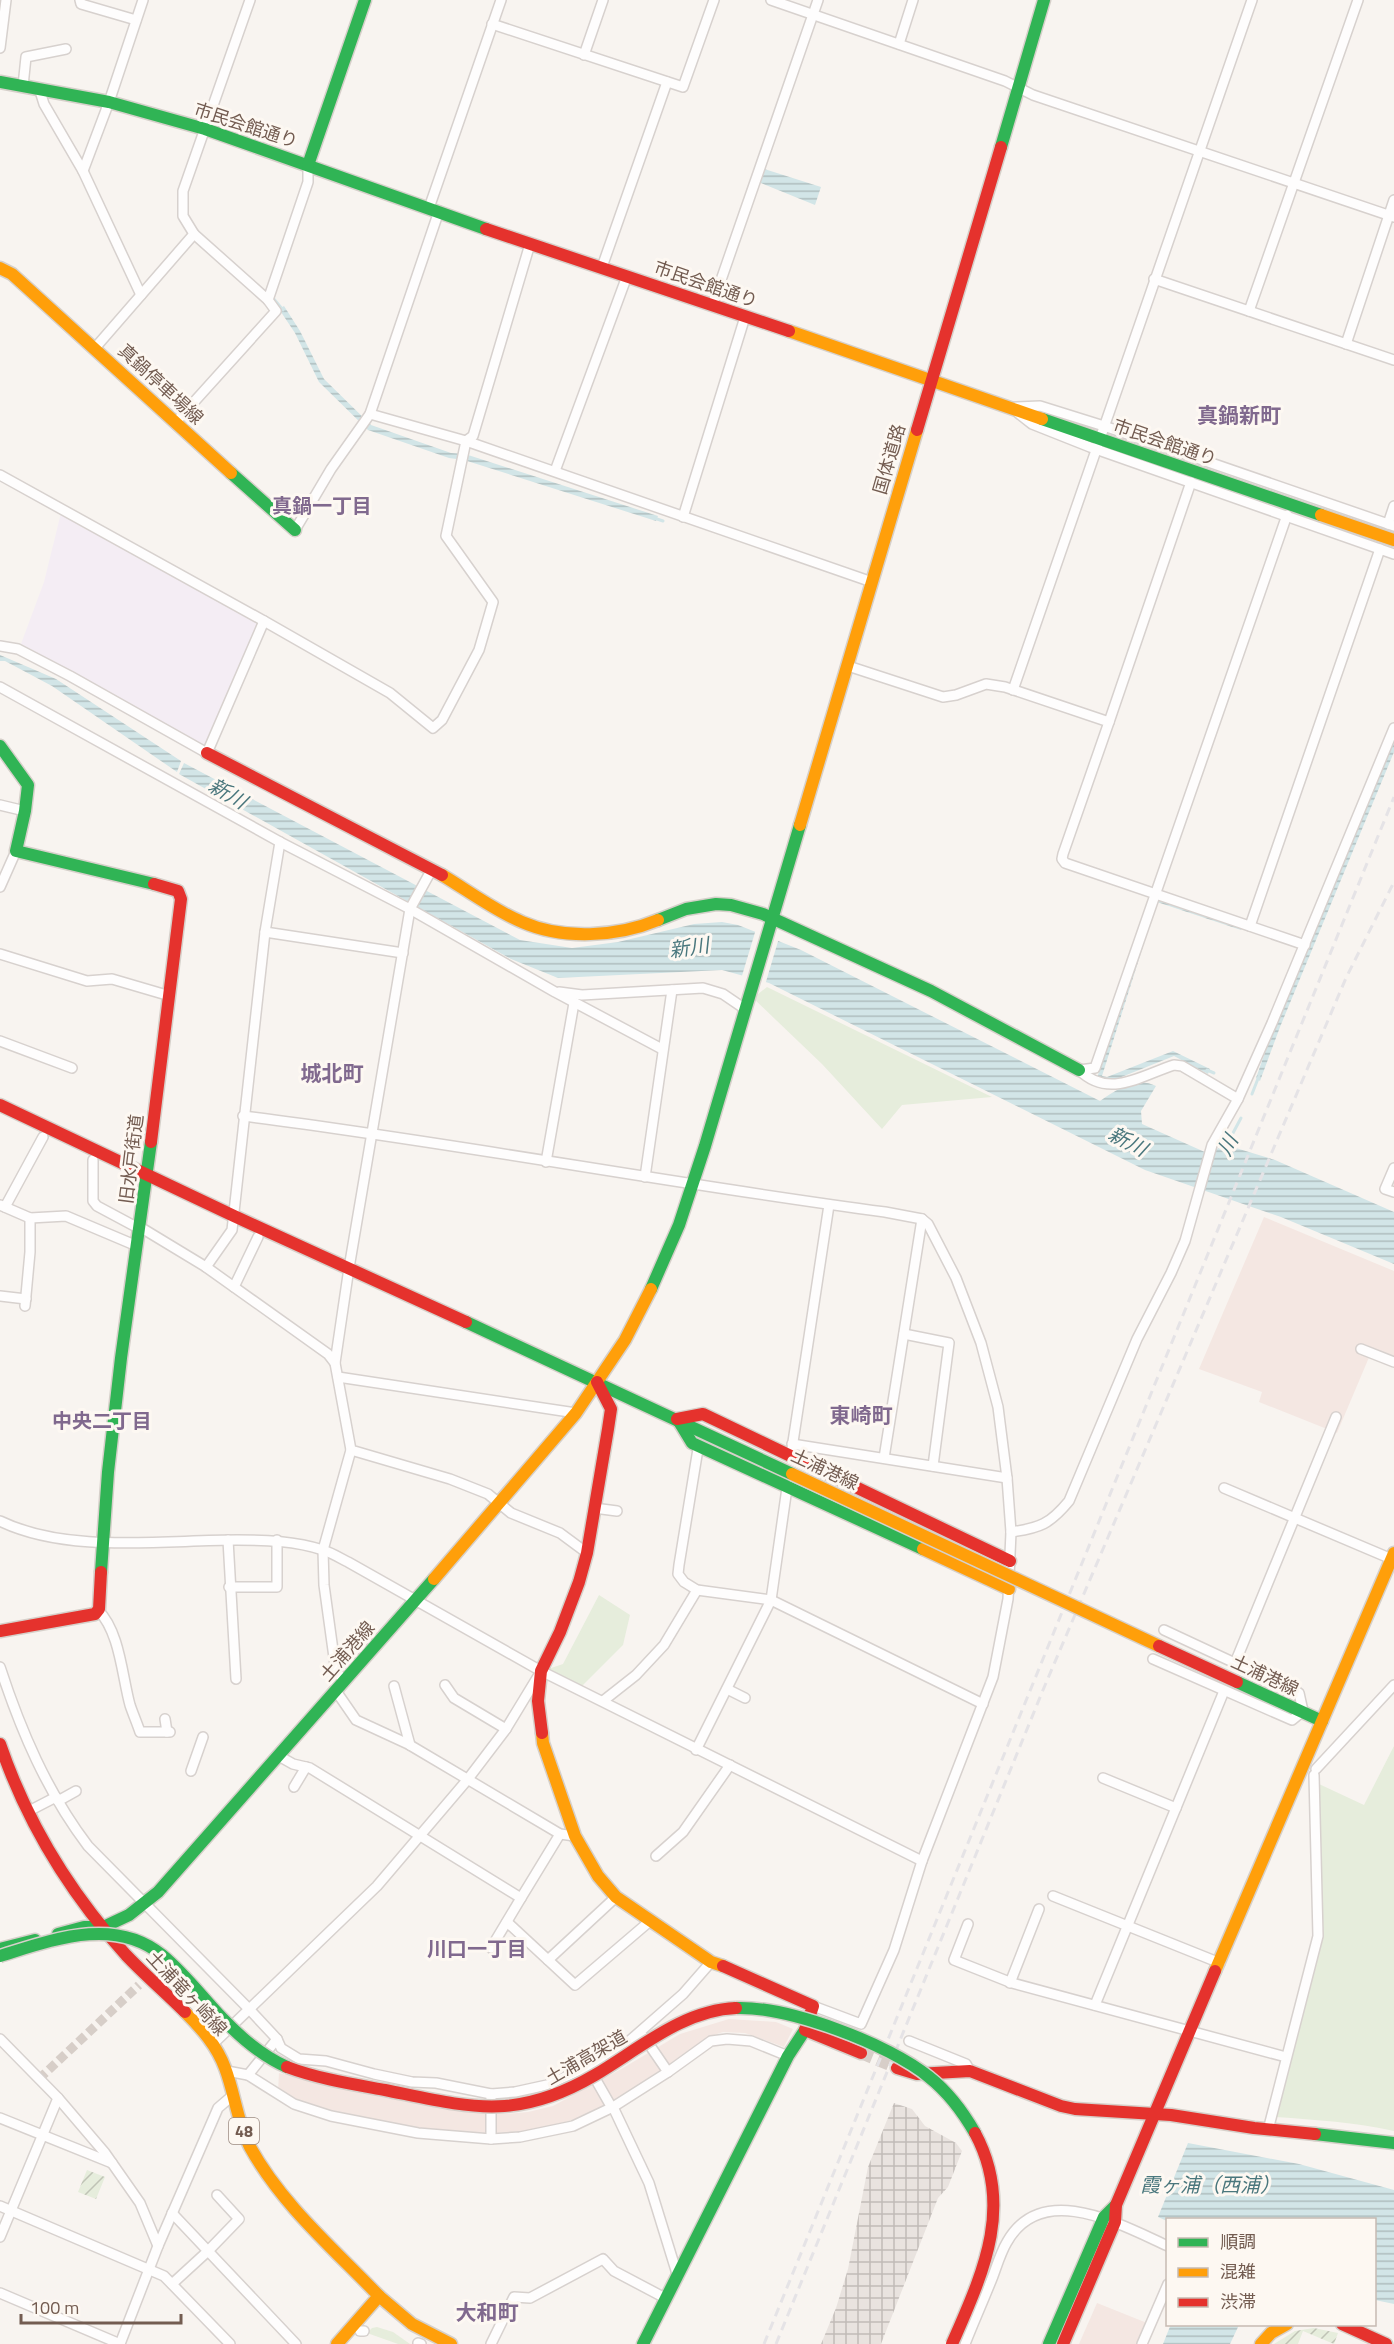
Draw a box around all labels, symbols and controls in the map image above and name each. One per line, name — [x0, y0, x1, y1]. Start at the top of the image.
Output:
street label: 市民会館通り — [190, 95, 302, 155]
street label: 市民会館通り — [651, 254, 761, 314]
street label: 真鍋停車場線 — [112, 337, 210, 431]
district label: 真鍋新町 — [1197, 399, 1281, 431]
street label: 市民会館通り — [1110, 412, 1220, 472]
street label: 国体道路 — [866, 421, 912, 497]
district label: 真鍋一丁目 — [272, 490, 372, 521]
water label: 新川 — [203, 770, 255, 817]
water label: 新川 — [667, 929, 713, 965]
district label: 城北町 — [301, 1057, 364, 1089]
street label: 旧水戸街道 — [112, 1113, 150, 1205]
water label: 新川 — [1103, 1118, 1155, 1165]
water label: 川 — [1209, 1127, 1246, 1161]
district label: 東崎町 — [830, 1399, 893, 1431]
district label: 中央二丁目 — [52, 1405, 152, 1436]
street label: 土浦港線 — [787, 1442, 863, 1496]
street label: 土浦港線 — [313, 1615, 381, 1687]
street label: 土浦港線 — [1227, 1648, 1303, 1702]
district label: 川口一丁目 — [427, 1933, 527, 1964]
street label: 土浦竜ヶ崎線 — [140, 1944, 234, 2042]
street label: 土浦高架道 — [540, 2023, 632, 2091]
road number: 48 — [229, 2118, 259, 2144]
water label: 霞ヶ浦（西浦） — [1140, 2169, 1280, 2200]
legend — [1166, 2218, 1376, 2326]
text: 順調 — [1220, 2228, 1256, 2255]
text: 混雑 — [1220, 2258, 1256, 2285]
scale bar — [21, 2287, 182, 2325]
text: 渋滞 — [1220, 2288, 1256, 2315]
text: 100 m — [30, 2294, 79, 2321]
district label: 大和町 — [456, 2296, 519, 2328]

